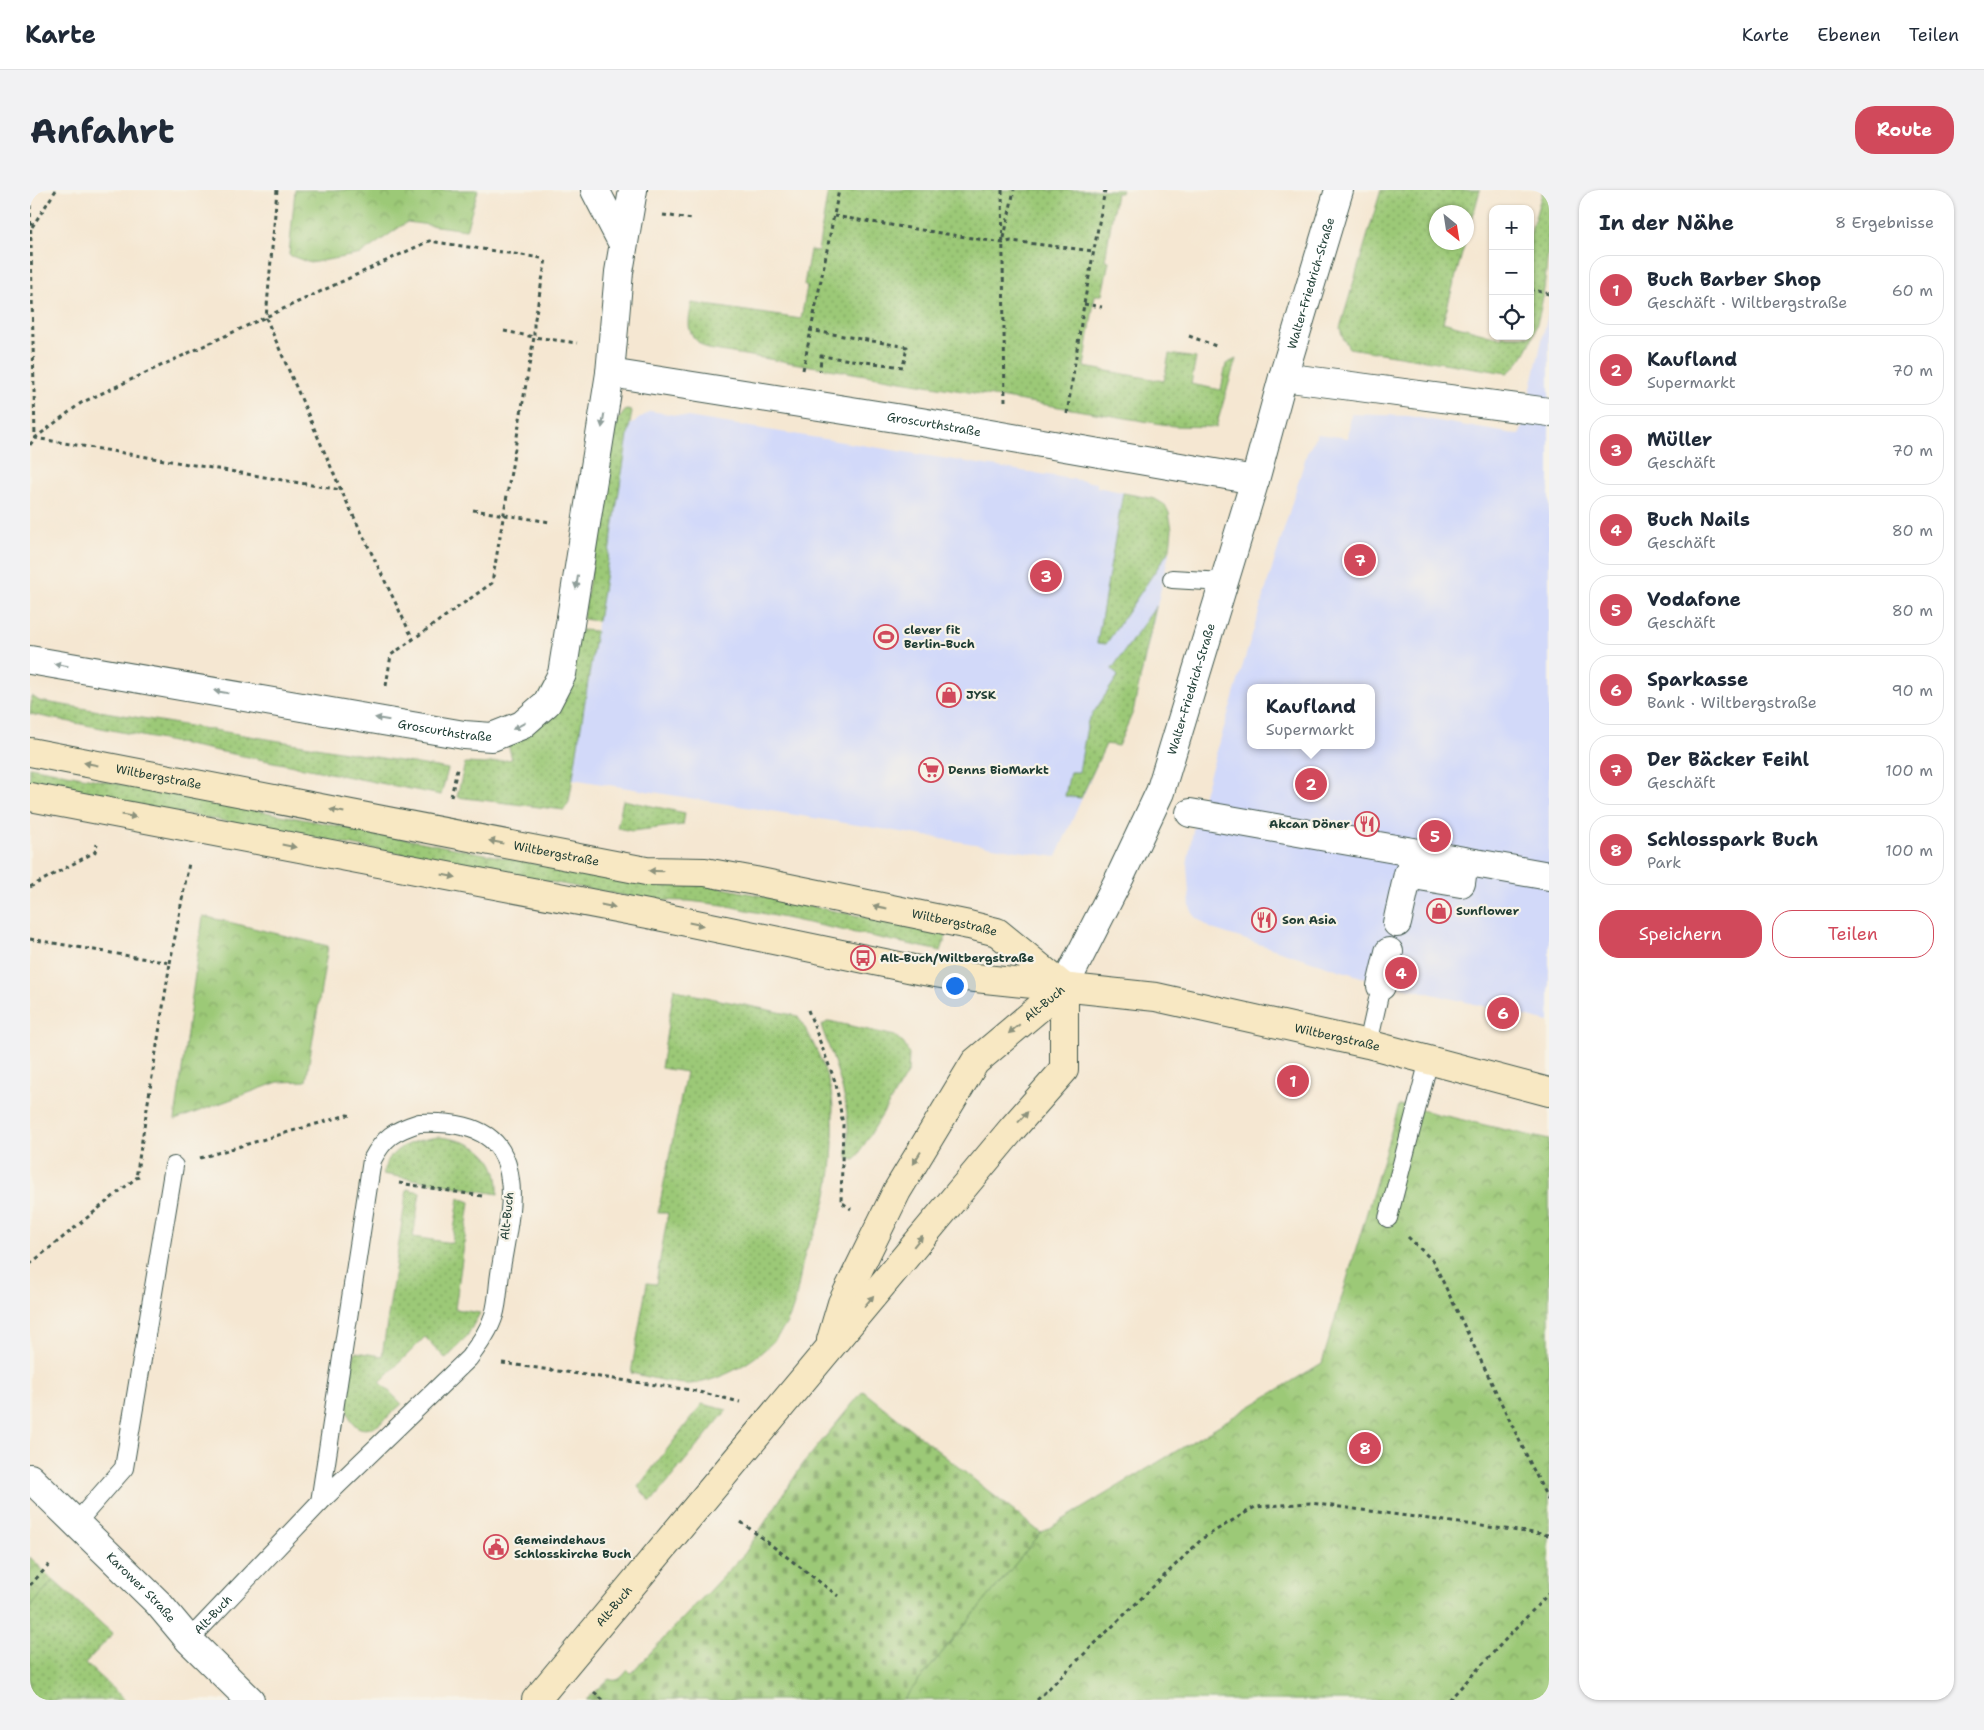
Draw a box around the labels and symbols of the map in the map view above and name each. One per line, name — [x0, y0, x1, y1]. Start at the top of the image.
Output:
north arrow — [1429, 205, 1474, 250]
street label: Walter-Friedrich-Straße — [1284, 215, 1338, 351]
street label: Groscurthstraße — [886, 409, 982, 440]
one-way arrow — [598, 414, 606, 430]
pin: 7 — [1344, 541, 1376, 579]
pin: 3 — [1030, 557, 1062, 595]
one-way arrow — [572, 574, 580, 590]
street label: Walter-Friedrich-Straße — [1164, 621, 1219, 757]
place label: clever fit Berlin-Buch — [904, 622, 975, 652]
sports icon: clever fit Berlin-Buch — [873, 624, 899, 650]
one-way arrow — [53, 661, 69, 669]
shop icon: JYSK — [936, 682, 962, 708]
place label: JYSK — [966, 687, 997, 703]
one-way arrow — [213, 688, 229, 696]
one-way arrow — [373, 715, 389, 723]
street label: Groscurthstraße — [397, 716, 493, 745]
one-way arrow — [512, 721, 527, 730]
supermarket icon: Denns BioMarkt — [918, 757, 944, 783]
one-way arrow — [83, 759, 99, 767]
street label: Wiltbergstraße — [114, 761, 203, 793]
place label: Denns BioMarkt — [948, 762, 1049, 778]
pin: 2 — [1295, 765, 1327, 803]
one-way arrow — [328, 807, 344, 815]
restaurant icon: Akcan Döner — [1354, 811, 1380, 837]
one-way arrow — [122, 812, 138, 820]
place label: Akcan Döner — [1269, 816, 1351, 832]
pin: 5 — [1419, 817, 1451, 855]
one-way arrow — [488, 838, 504, 846]
street label: Wiltbergstraße — [512, 838, 601, 870]
one-way arrow — [282, 842, 297, 850]
one-way arrow — [648, 867, 664, 875]
one-way arrow — [441, 873, 457, 881]
shop icon: Sunflower — [1426, 898, 1452, 924]
one-way arrow — [601, 903, 617, 911]
one-way arrow — [873, 903, 888, 911]
place label: Sunflower — [1456, 903, 1520, 919]
street label: Wiltbergstraße — [910, 905, 999, 940]
restaurant icon: Son Asia — [1251, 907, 1277, 933]
place label: Son Asia — [1282, 912, 1337, 928]
one-way arrow — [688, 920, 704, 928]
bus stop icon: Alt-Buch/Wiltbergstraße — [850, 945, 876, 971]
place label: Alt-Buch/Wiltbergstraße — [880, 950, 1034, 966]
pin: 4 — [1385, 954, 1417, 992]
your location — [942, 973, 968, 999]
street label: Alt-Buch — [1021, 982, 1068, 1025]
pin: 6 — [1487, 994, 1519, 1032]
street label: Wiltbergstraße — [1293, 1020, 1382, 1055]
one-way arrow — [1007, 1024, 1020, 1035]
pin: 1 — [1277, 1062, 1309, 1100]
one-way arrow — [1017, 1110, 1028, 1123]
one-way arrow — [913, 1151, 922, 1164]
street label: Alt-Buch — [497, 1191, 517, 1241]
one-way arrow — [913, 1235, 924, 1248]
one-way arrow — [864, 1295, 875, 1308]
pin: 8 — [1349, 1429, 1381, 1467]
place label: Gemeindehaus Schlosskirche Buch — [514, 1532, 631, 1562]
public building icon: Gemeindehaus Schlosskirche Buch — [483, 1534, 509, 1560]
street label: Karower Straße — [103, 1549, 179, 1626]
street label: Alt-Buch — [592, 1582, 636, 1630]
street label: Alt-Buch — [191, 1591, 236, 1638]

